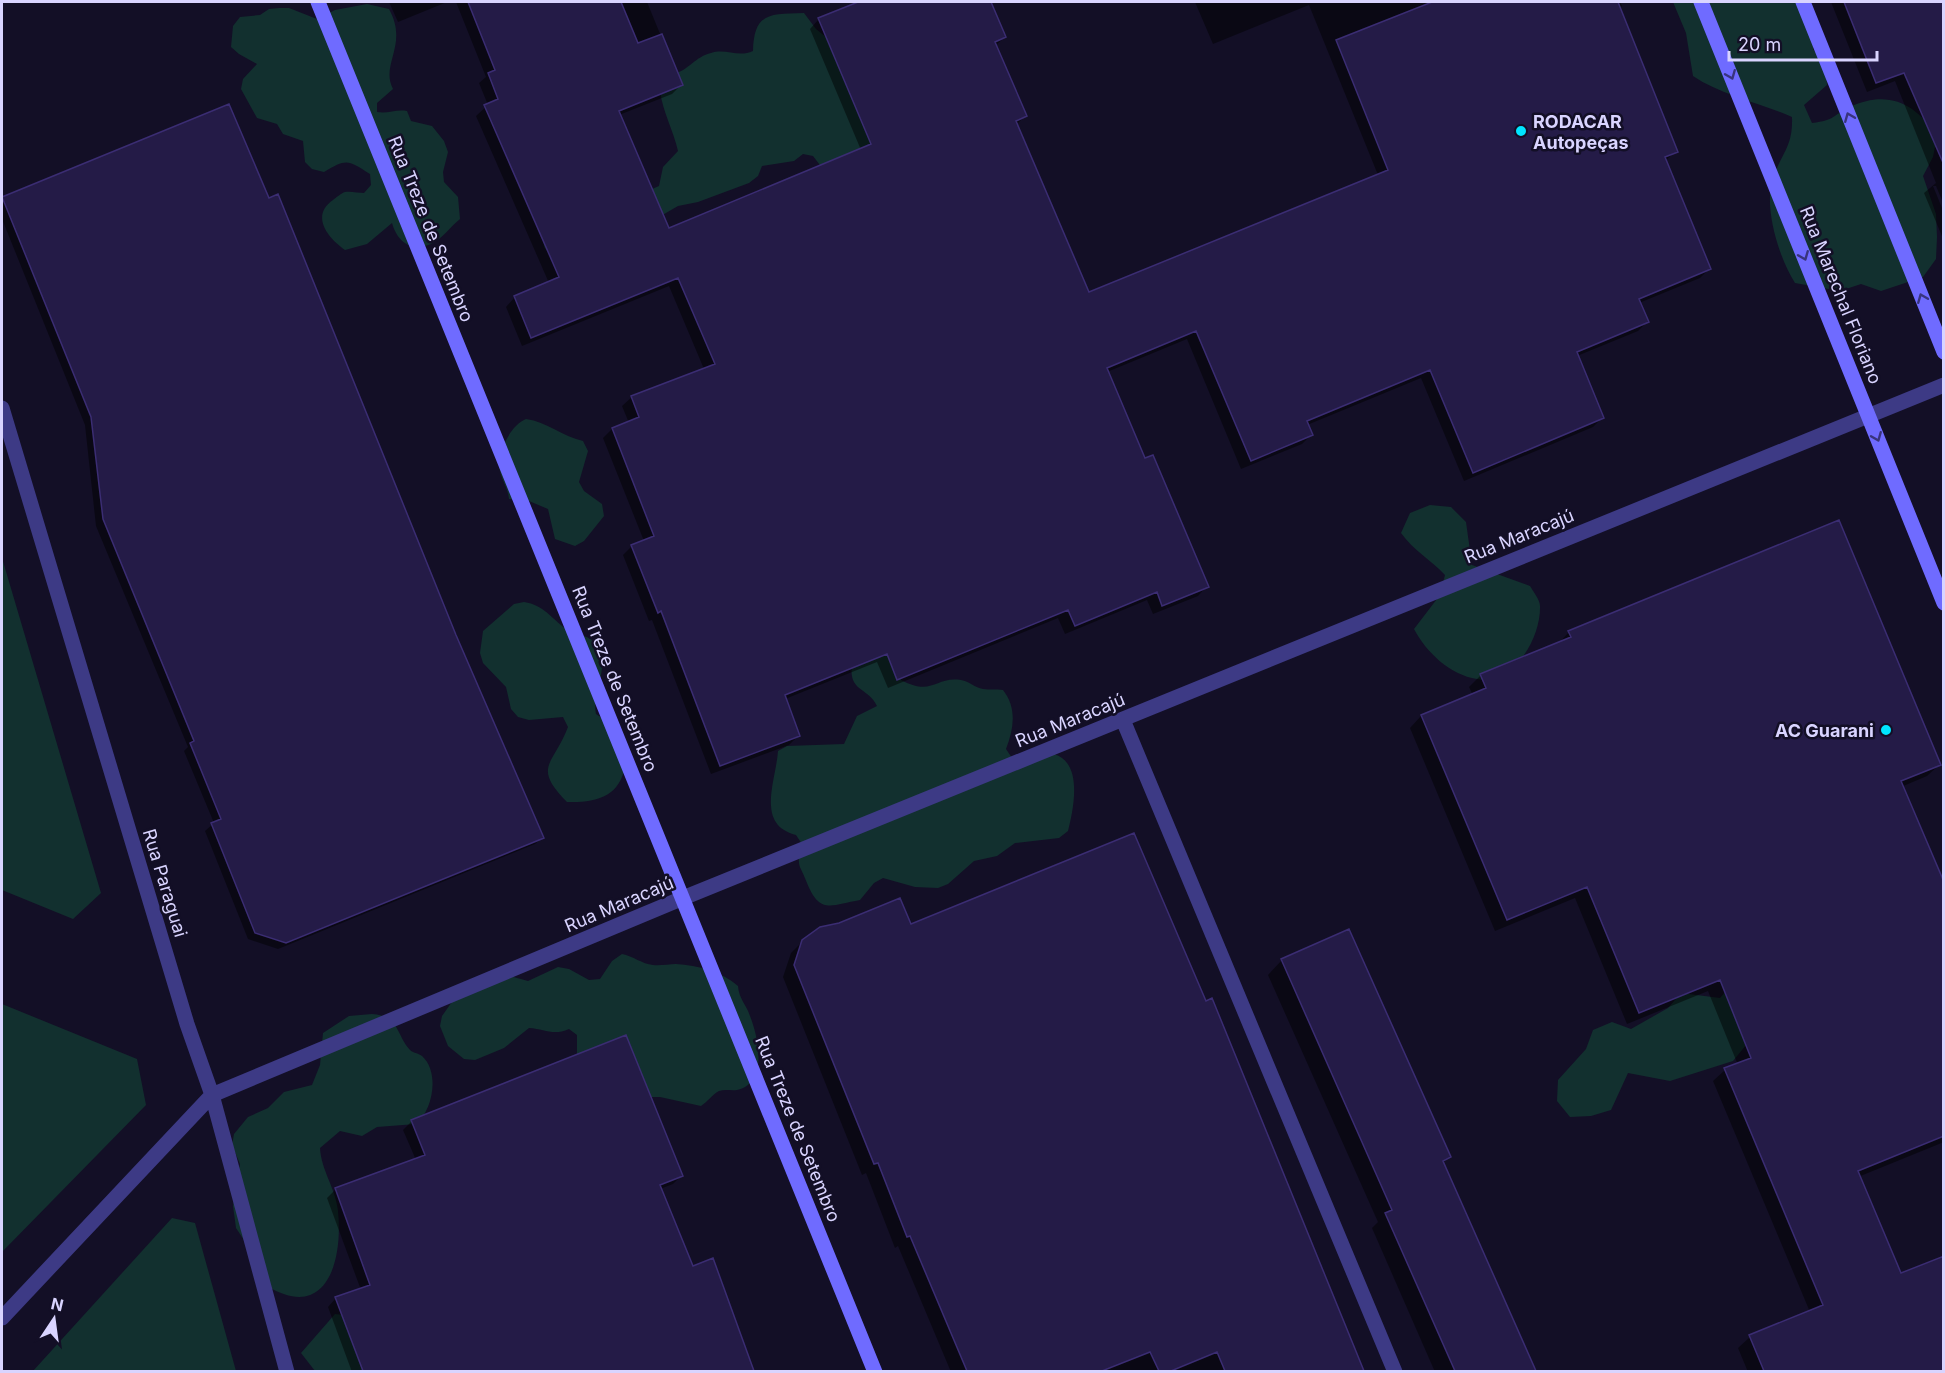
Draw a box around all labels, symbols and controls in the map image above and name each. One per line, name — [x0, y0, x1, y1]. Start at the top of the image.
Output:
scale bar — [1729, 24, 1878, 62]
text: 20 m — [1738, 34, 1781, 55]
one-way arrow — [1724, 69, 1736, 80]
place label: RODACAR Autopeças — [1533, 111, 1628, 153]
one-way arrow — [1844, 112, 1856, 123]
marker: RODACAR Autopeças — [1514, 124, 1528, 138]
street label: Rua Treze de Setembro — [384, 133, 478, 325]
street label: Rua Marechal Floriano — [1796, 203, 1886, 387]
one-way arrow — [1797, 250, 1809, 261]
one-way arrow — [1917, 293, 1929, 304]
one-way arrow — [1870, 431, 1882, 442]
street label: Rua Maracajú — [1461, 504, 1577, 568]
street label: Rua Treze de Setembro — [568, 583, 662, 775]
street label: Rua Maracajú — [1012, 688, 1128, 752]
place label: AC Guarani — [1775, 720, 1874, 741]
marker: AC Guarani — [1879, 723, 1893, 737]
street label: Rua Paraguai — [139, 826, 191, 940]
street label: Rua Maracajú — [561, 872, 677, 936]
street label: Rua Treze de Setembro — [751, 1033, 845, 1225]
north arrow — [24, 1289, 84, 1349]
text: N — [49, 1293, 66, 1316]

